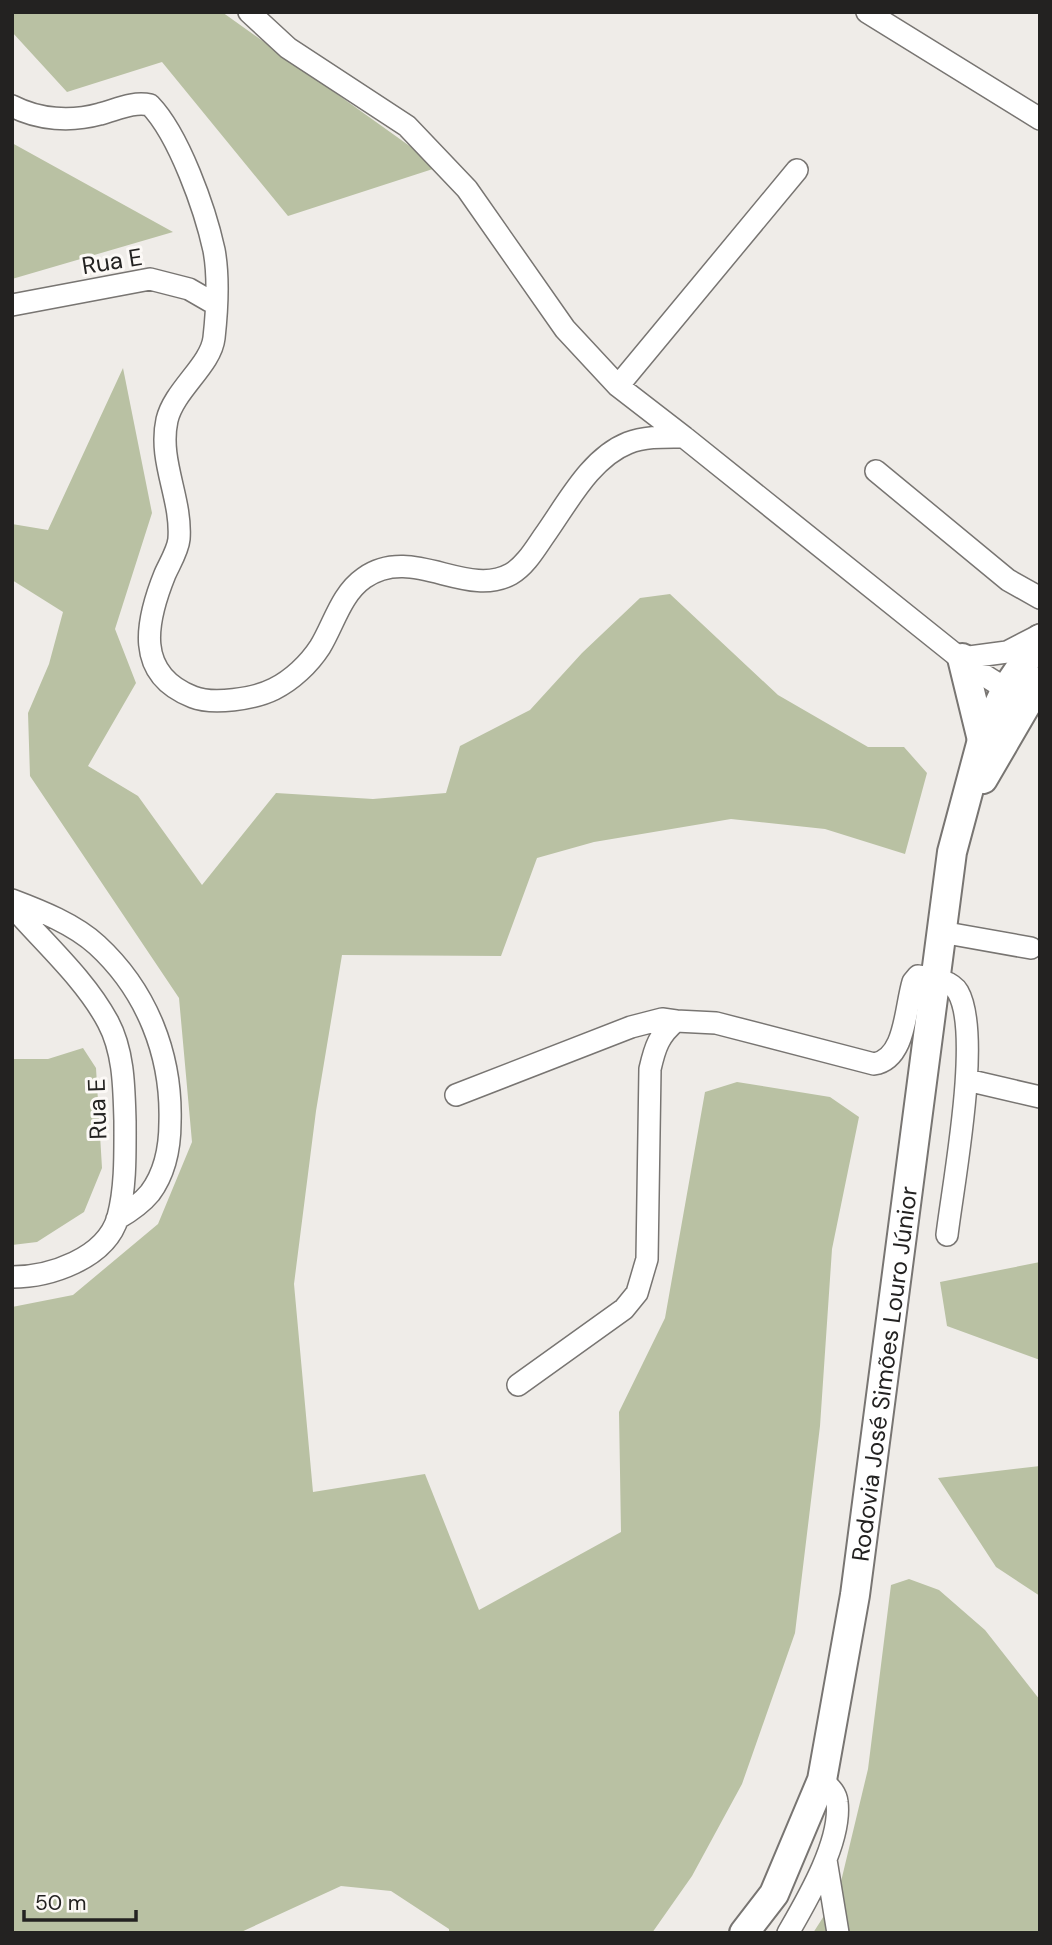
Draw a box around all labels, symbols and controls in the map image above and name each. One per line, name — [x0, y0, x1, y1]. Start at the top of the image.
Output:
street label: Rua E — [79, 241, 145, 281]
street label: Rua E — [80, 1078, 114, 1140]
street label: Rodovia José Simões Louro Júnior — [844, 1184, 924, 1563]
scale bar — [24, 1878, 136, 1922]
text: 50 m — [35, 1889, 86, 1917]

